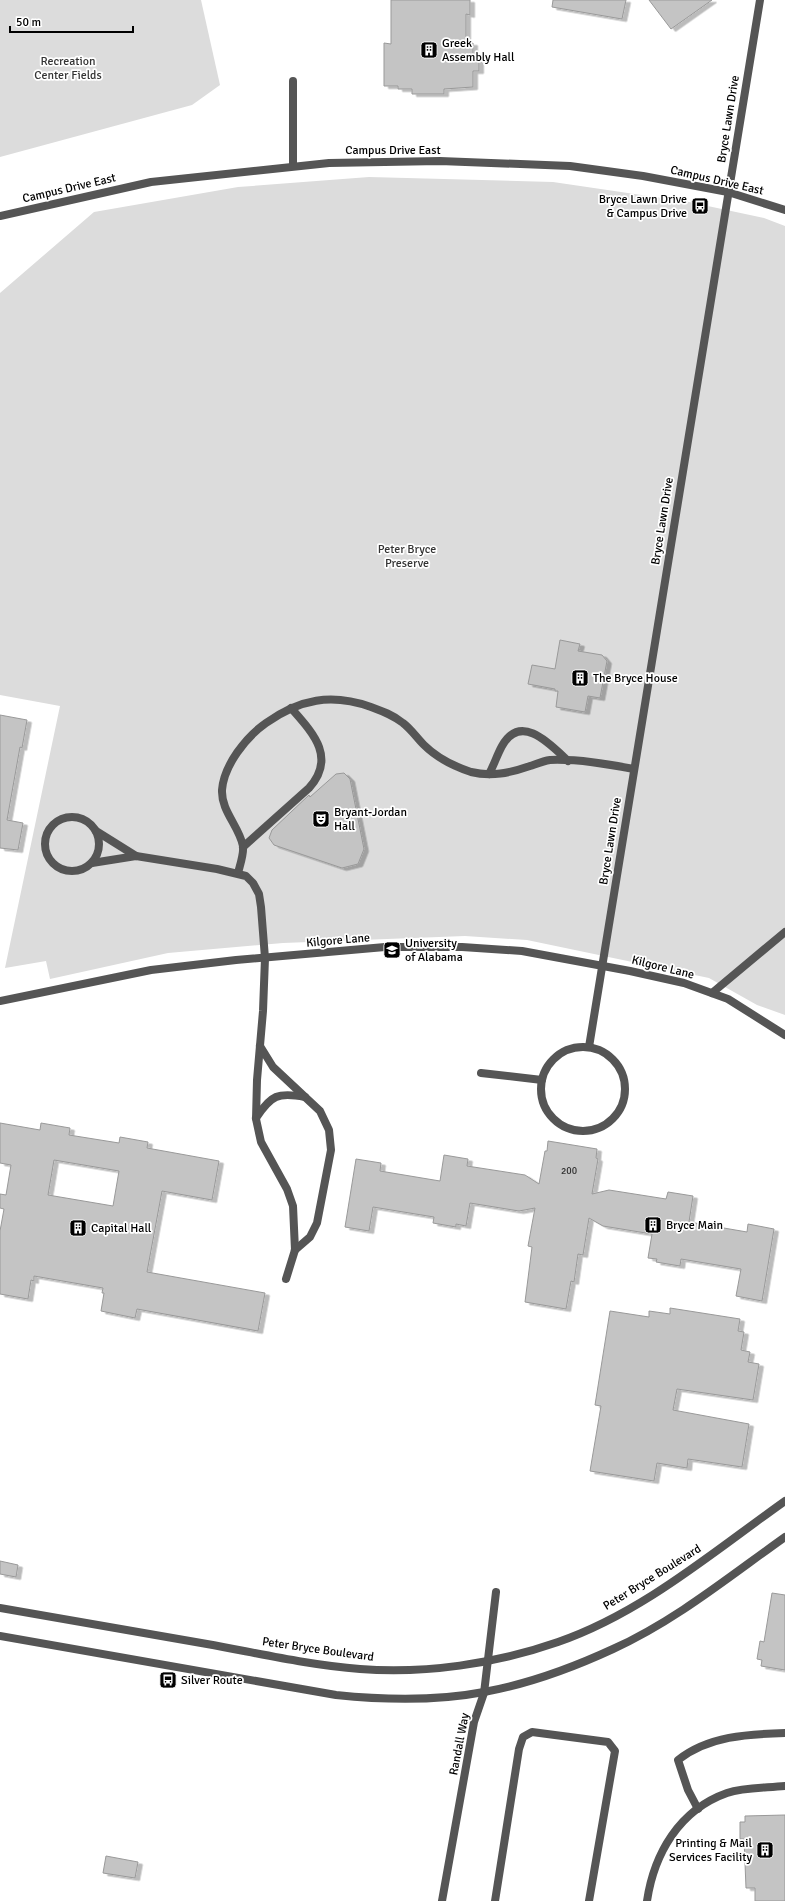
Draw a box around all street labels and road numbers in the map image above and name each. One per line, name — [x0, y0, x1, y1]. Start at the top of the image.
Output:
street label: Bryce Lawn Drive — [714, 74, 743, 164]
street label: Campus Drive East — [345, 143, 441, 158]
street label: Campus Drive East — [669, 162, 765, 199]
street label: Campus Drive East — [21, 170, 117, 207]
street label: Bryce Lawn Drive — [648, 476, 677, 566]
street label: Bryce Lawn Drive — [596, 796, 625, 886]
street label: Kilgore Lane — [305, 930, 371, 951]
street label: Kilgore Lane — [630, 952, 696, 983]
street label: Peter Bryce Boulevard — [601, 1541, 704, 1614]
street label: Peter Bryce Boulevard — [261, 1634, 375, 1665]
street label: Randall Way — [446, 1711, 473, 1776]

